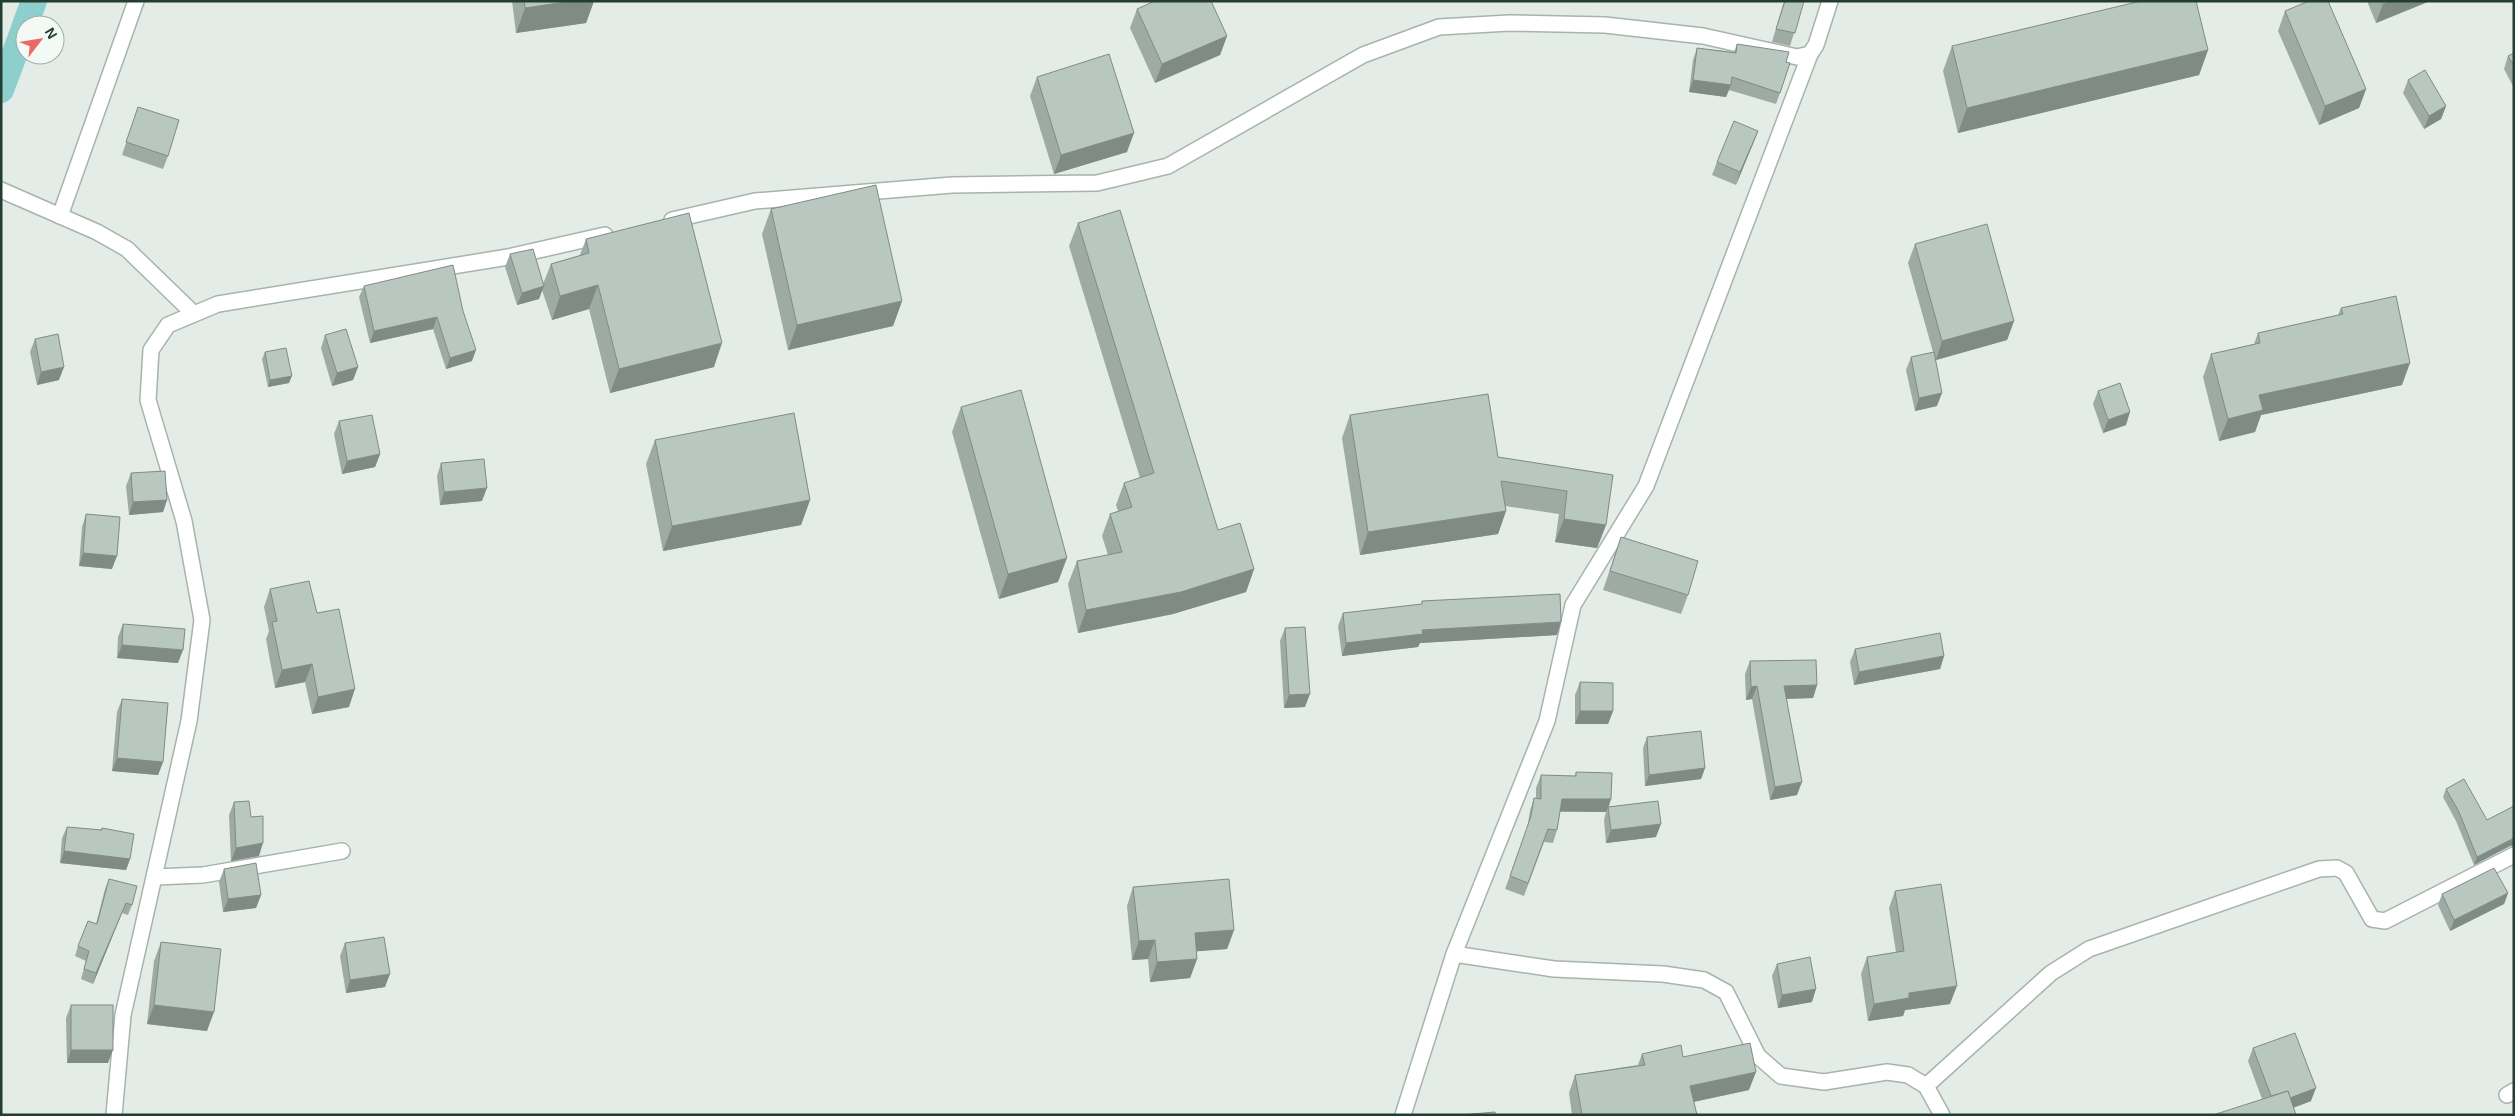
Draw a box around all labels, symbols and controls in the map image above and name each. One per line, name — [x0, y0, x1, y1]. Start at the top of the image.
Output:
north arrow — [15, 15, 65, 65]
text: N — [42, 25, 61, 42]

